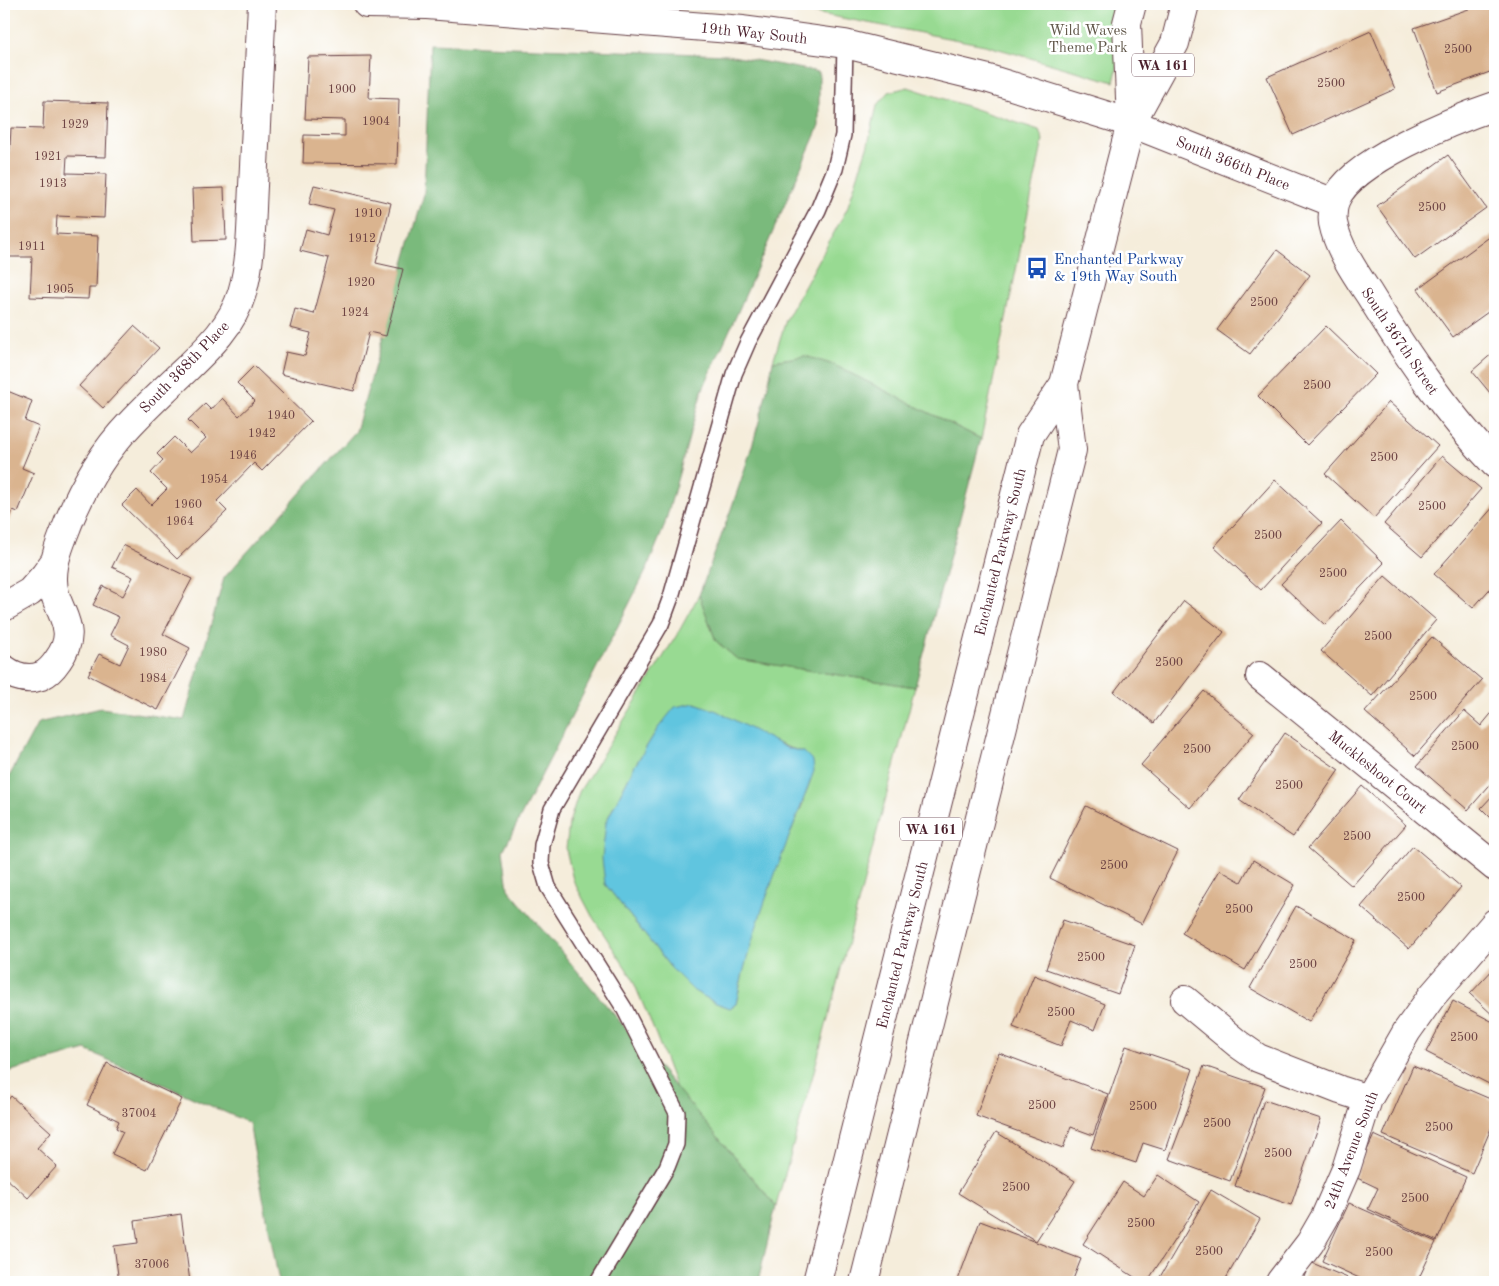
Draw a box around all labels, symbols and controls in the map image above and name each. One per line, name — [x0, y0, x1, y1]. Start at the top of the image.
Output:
street label: 19th Way South — [700, 21, 808, 48]
park label: Wild Waves Theme Park — [1048, 24, 1128, 56]
house number: 2500 — [1444, 43, 1472, 56]
road number: WA 161 — [1132, 54, 1194, 76]
house number: 2500 — [1317, 77, 1345, 90]
house number: 1900 — [328, 84, 356, 96]
house number: 1904 — [362, 116, 390, 128]
house number: 1929 — [61, 119, 89, 131]
street label: South 366th Place — [1173, 135, 1292, 194]
house number: 1921 — [34, 151, 62, 163]
house number: 1913 — [39, 178, 67, 190]
house number: 2500 — [1418, 201, 1446, 214]
house number: 1910 — [354, 208, 382, 220]
house number: 1912 — [348, 233, 376, 245]
house number: 1911 — [18, 241, 46, 253]
place label: Enchanted Parkway & 19th Way South — [1054, 253, 1184, 285]
bus stop icon: Enchanted Parkway & 19th Way South — [1024, 255, 1050, 281]
house number: 1920 — [347, 277, 375, 289]
house number: 1905 — [46, 283, 74, 296]
street label: South 367th Street — [1357, 285, 1440, 398]
house number: 2500 — [1250, 296, 1278, 309]
house number: 1924 — [341, 307, 369, 319]
street label: South 368th Place — [138, 319, 233, 417]
house number: 2500 — [1303, 379, 1331, 392]
house number: 1940 — [267, 410, 295, 422]
house number: 1942 — [248, 428, 276, 440]
house number: 1946 — [229, 450, 257, 462]
house number: 2500 — [1370, 451, 1398, 464]
street label: Enchanted Parkway South — [973, 467, 1030, 638]
house number: 1954 — [200, 473, 228, 486]
house number: 1960 — [174, 499, 202, 511]
house number: 2500 — [1418, 500, 1446, 513]
house number: 1964 — [166, 516, 194, 528]
house number: 2500 — [1254, 529, 1282, 542]
house number: 2500 — [1319, 567, 1347, 580]
house number: 2500 — [1364, 630, 1392, 643]
house number: 1980 — [139, 647, 167, 659]
house number: 2500 — [1155, 656, 1183, 669]
house number: 1984 — [139, 673, 167, 685]
house number: 2500 — [1409, 690, 1437, 703]
street label: Muckleshoot Court — [1325, 729, 1429, 817]
house number: 2500 — [1451, 740, 1479, 753]
house number: 2500 — [1183, 743, 1211, 756]
house number: 2500 — [1275, 779, 1303, 792]
road number: WA 161 — [900, 818, 962, 841]
house number: 2500 — [1343, 830, 1371, 843]
house number: 2500 — [1100, 859, 1128, 872]
street label: Enchanted Parkway South — [875, 860, 932, 1031]
house number: 2500 — [1397, 891, 1425, 904]
house number: 2500 — [1225, 903, 1253, 916]
house number: 2500 — [1077, 951, 1105, 964]
house number: 2500 — [1289, 958, 1317, 971]
house number: 2500 — [1047, 1006, 1075, 1019]
house number: 2500 — [1450, 1031, 1478, 1044]
street label: 24th Avenue South — [1323, 1089, 1382, 1212]
house number: 2500 — [1028, 1099, 1056, 1112]
house number: 2500 — [1129, 1100, 1157, 1113]
house number: 37004 — [122, 1108, 156, 1120]
house number: 2500 — [1203, 1117, 1231, 1130]
house number: 2500 — [1425, 1121, 1453, 1134]
house number: 2500 — [1264, 1147, 1292, 1160]
house number: 2500 — [1002, 1181, 1030, 1194]
house number: 2500 — [1401, 1192, 1429, 1205]
house number: 2500 — [1127, 1217, 1155, 1230]
house number: 2500 — [1195, 1245, 1223, 1258]
house number: 2500 — [1365, 1246, 1393, 1259]
house number: 37006 — [135, 1259, 169, 1271]

